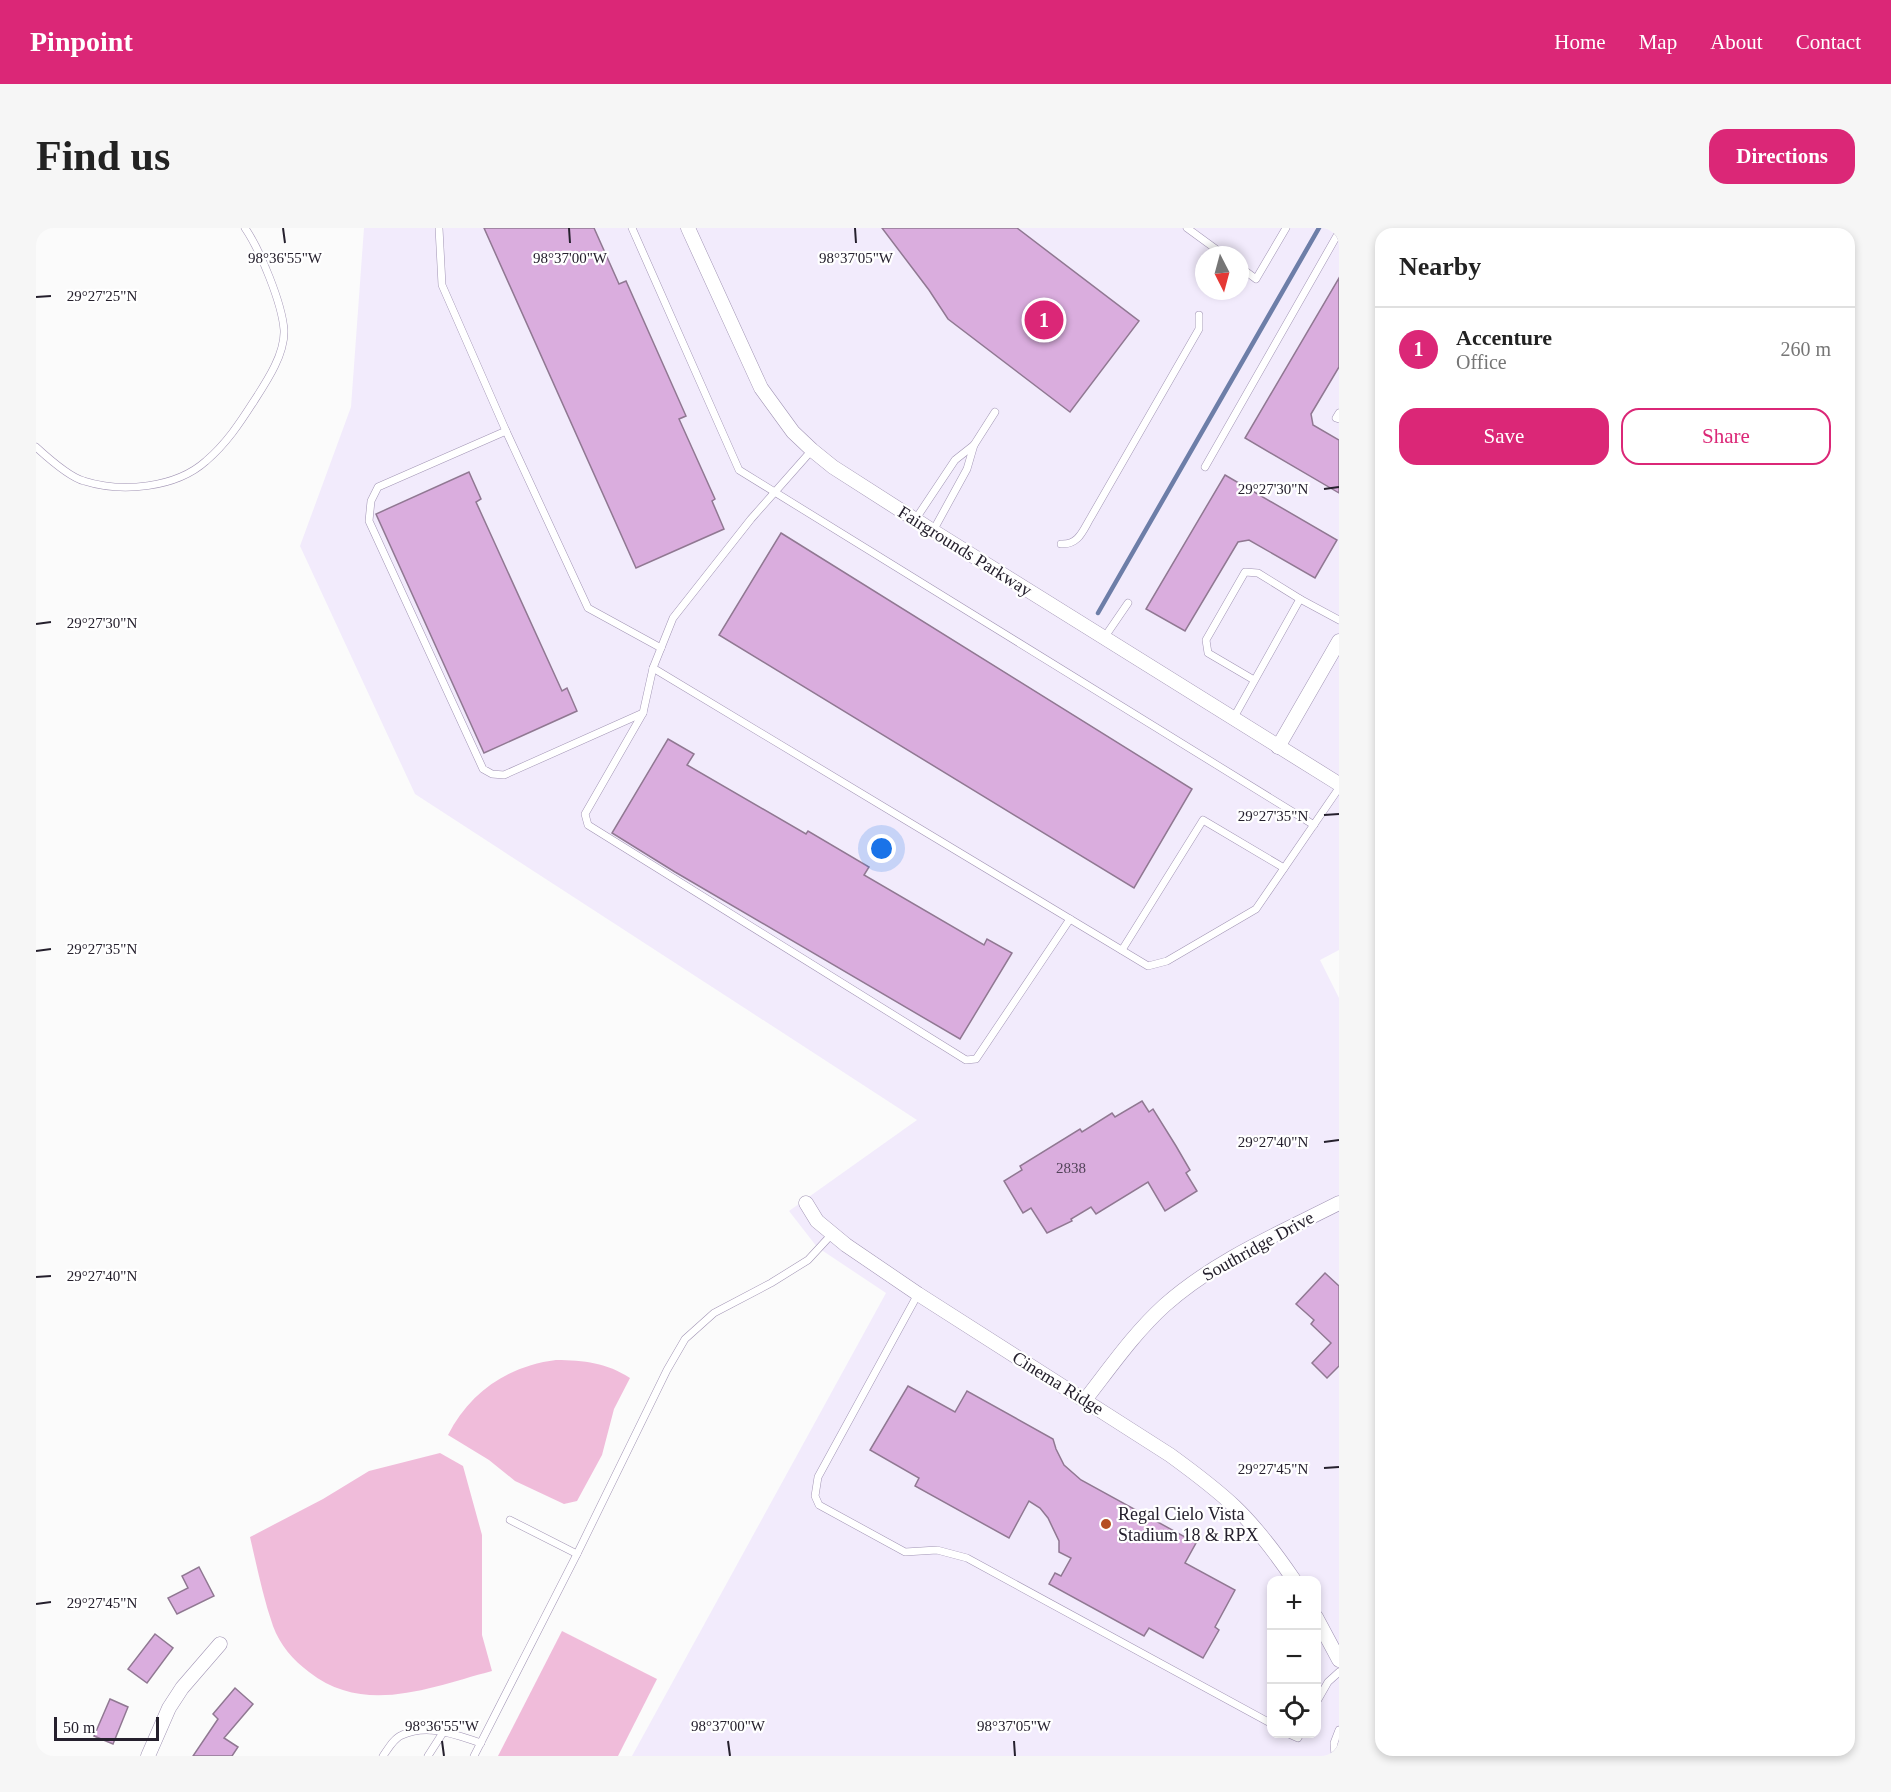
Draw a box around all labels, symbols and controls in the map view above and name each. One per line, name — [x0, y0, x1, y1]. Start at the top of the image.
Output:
text: Pinpoint — [30, 26, 133, 57]
text: Home — [1554, 30, 1606, 54]
text: Map — [1639, 30, 1677, 54]
text: About — [1710, 30, 1763, 54]
text: Contact — [1796, 30, 1861, 54]
button: Directions — [1709, 129, 1855, 184]
text: Find us — [36, 133, 170, 179]
north arrow — [1195, 246, 1249, 300]
text: 98°36'55"W — [248, 250, 323, 266]
text: 98°37'00"W — [533, 250, 608, 266]
text: 98°37'05"W — [819, 250, 894, 266]
text: Nearby — [1399, 252, 1481, 281]
text: 29°27'25"N — [67, 288, 137, 304]
pin: 1 — [1024, 298, 1064, 343]
text: Accenture — [1456, 325, 1552, 350]
text: 1 — [1414, 338, 1424, 360]
text: 260 m — [1780, 338, 1831, 360]
text: Office — [1456, 351, 1507, 373]
button: Save — [1399, 408, 1609, 465]
button: Share — [1621, 408, 1831, 465]
text: 29°27'30"N — [1238, 481, 1308, 497]
street label: Fairgrounds Parkway — [894, 502, 1036, 600]
text: 29°27'30"N — [67, 615, 137, 631]
text: 29°27'35"N — [1238, 808, 1308, 824]
your location — [867, 834, 896, 863]
text: 29°27'35"N — [67, 941, 137, 957]
text: 29°27'40"N — [1238, 1134, 1308, 1150]
house number: 2838 — [1056, 1160, 1086, 1176]
street label: Southridge Drive — [1199, 1207, 1317, 1285]
text: 29°27'40"N — [67, 1268, 137, 1284]
street label: Cinema Ridge — [1009, 1347, 1107, 1419]
text: 29°27'45"N — [1238, 1461, 1308, 1477]
place label: Regal Cielo Vista Stadium 18 & RPX — [1118, 1504, 1259, 1545]
marker: Regal Cielo Vista Stadium 18 & RPX — [1099, 1517, 1113, 1531]
map controls — [1267, 1576, 1321, 1738]
button: + — [1267, 1576, 1321, 1630]
text: 29°27'45"N — [67, 1595, 137, 1611]
button: − — [1267, 1630, 1321, 1684]
button: locate — [1267, 1684, 1321, 1738]
scale bar — [54, 1714, 159, 1742]
text: 98°36'55"W — [405, 1718, 480, 1734]
text: 98°37'00"W — [691, 1718, 766, 1734]
text: 98°37'05"W — [977, 1718, 1052, 1734]
text: 50 m — [63, 1719, 95, 1736]

